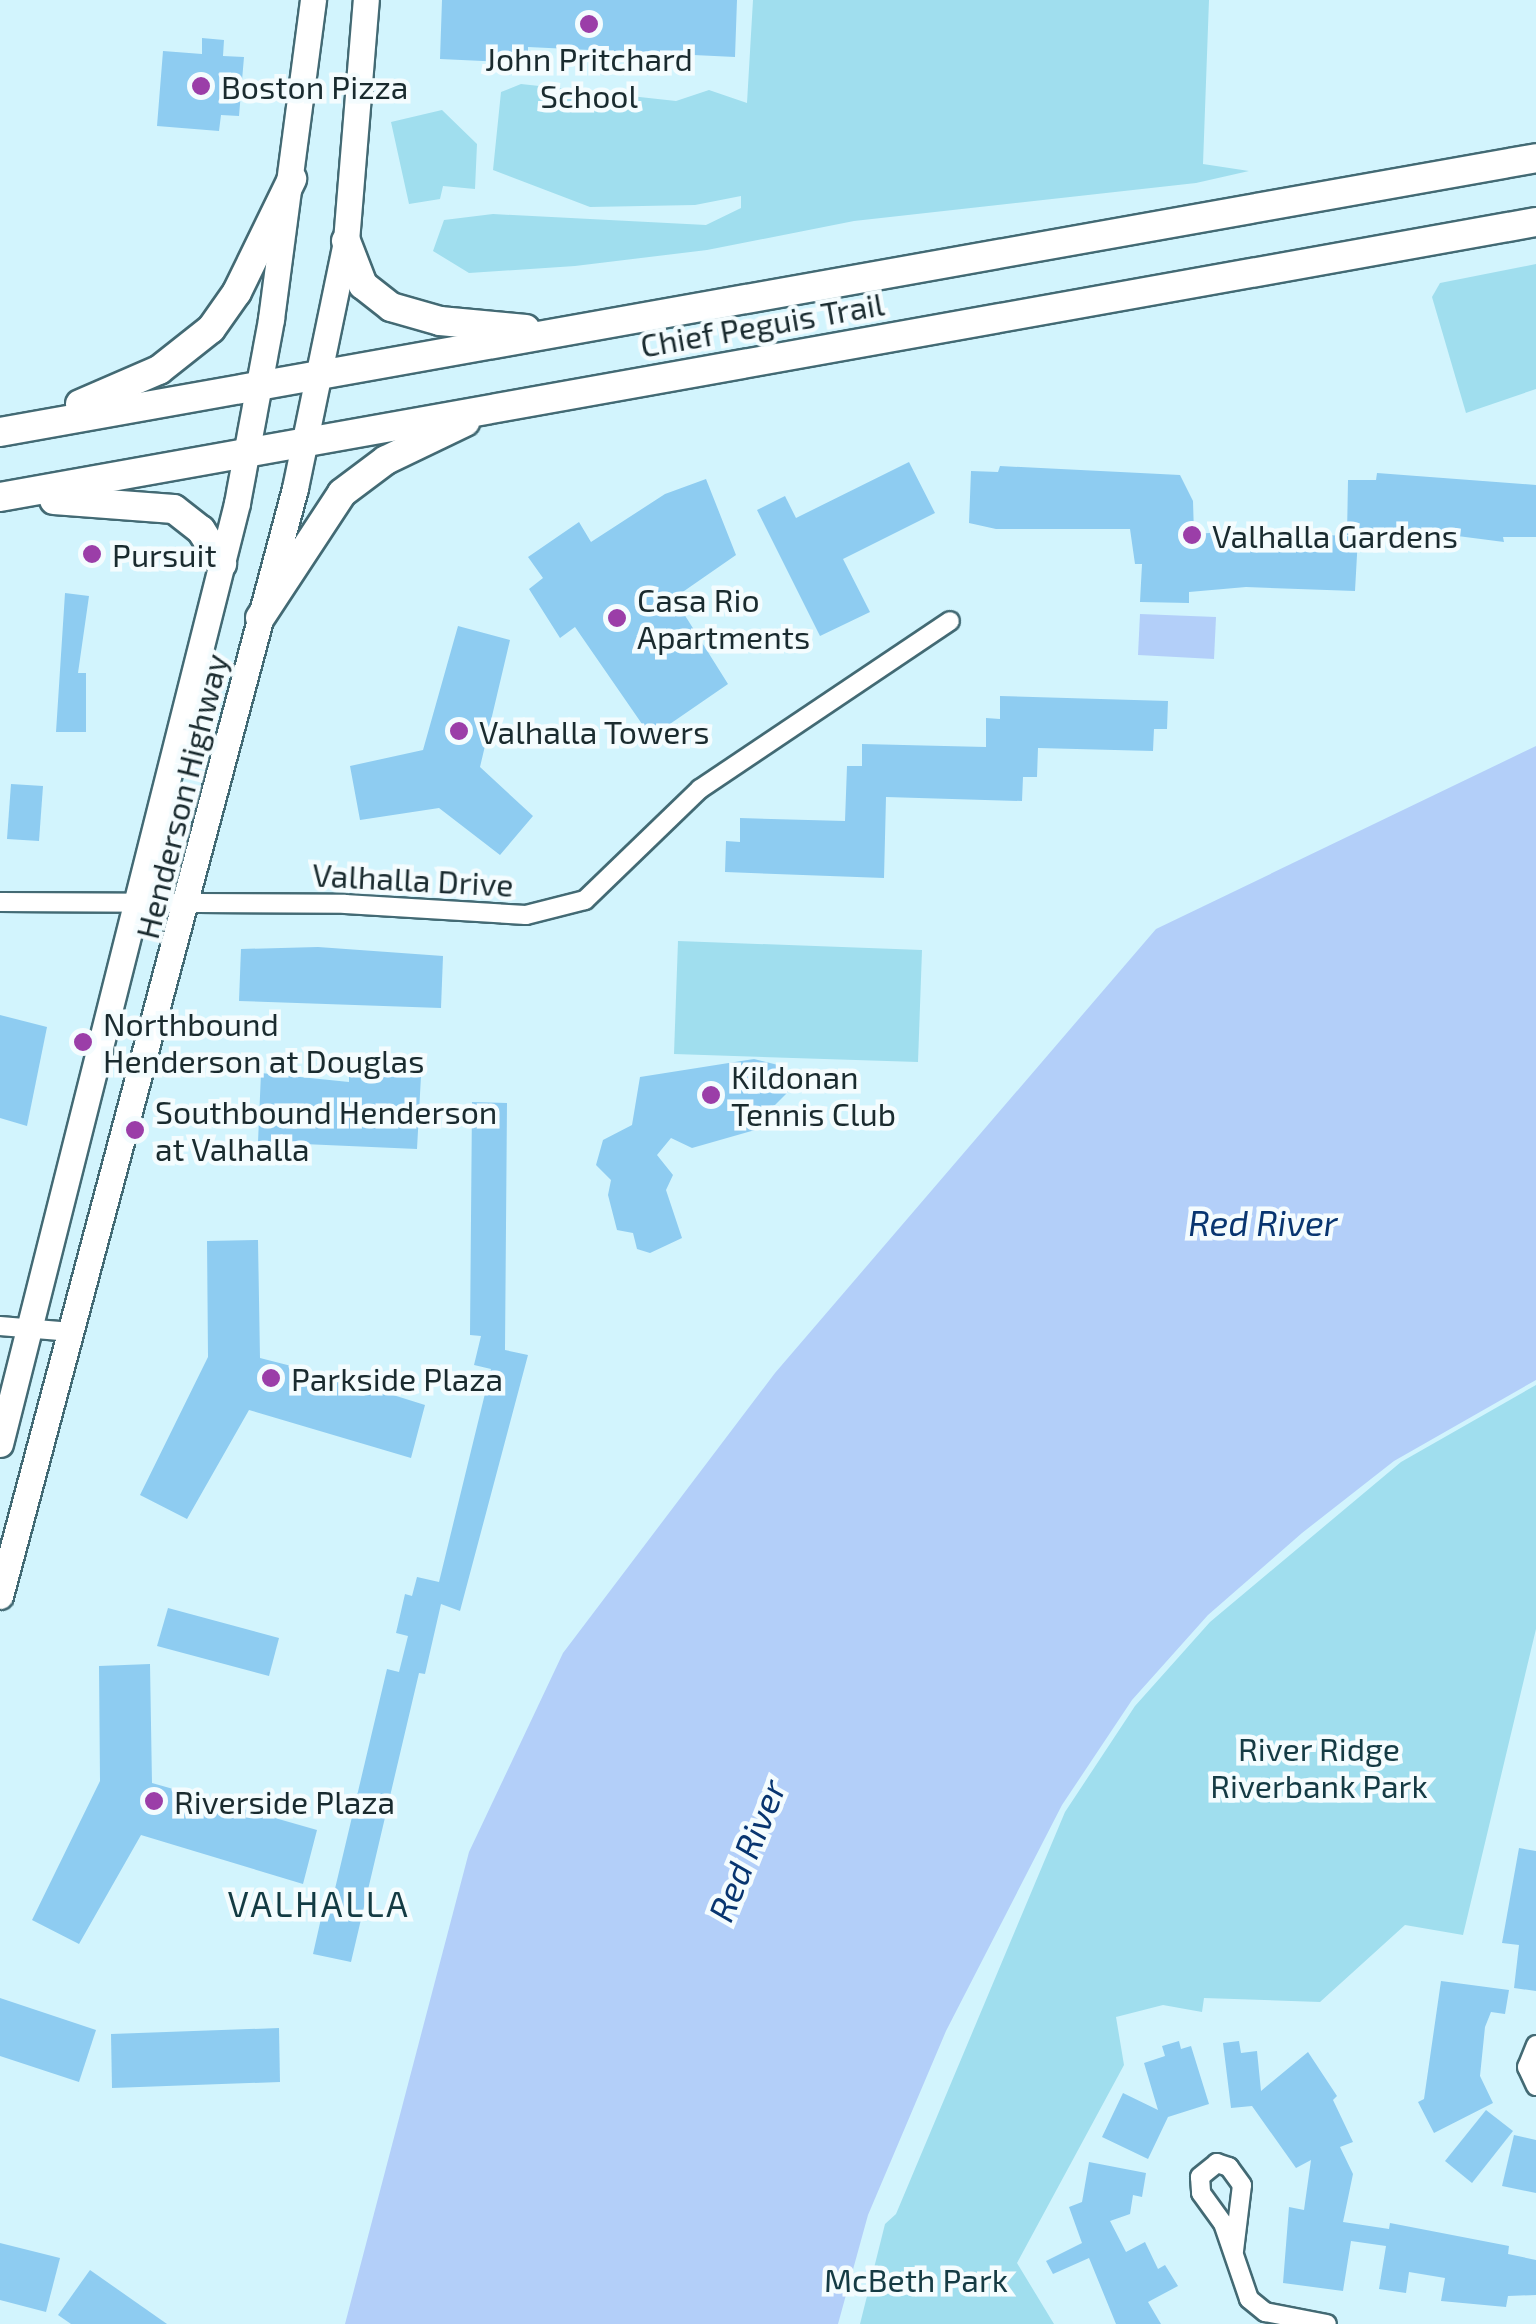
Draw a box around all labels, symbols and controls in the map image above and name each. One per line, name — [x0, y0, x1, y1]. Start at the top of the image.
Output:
marker: John Pritchard School — [578, 13, 600, 35]
place label: John Pritchard School — [485, 40, 693, 115]
place label: Boston Pizza — [221, 67, 408, 105]
marker: Boston Pizza — [190, 75, 212, 97]
street label: Chief Peguis Trail — [637, 284, 887, 364]
place label: Valhalla Gardens — [1212, 516, 1458, 554]
marker: Valhalla Gardens — [1181, 524, 1203, 546]
place label: Pursuit — [112, 535, 217, 573]
marker: Pursuit — [81, 543, 103, 565]
place label: Casa Rio Apartments — [637, 581, 810, 656]
marker: Casa Rio Apartments — [606, 607, 628, 629]
street label: Henderson Highway — [127, 650, 235, 942]
place label: Valhalla Towers — [479, 712, 710, 750]
marker: Valhalla Towers — [448, 720, 470, 742]
street label: Valhalla Drive — [311, 855, 515, 903]
place label: Northbound Henderson at Douglas — [103, 1005, 424, 1080]
marker: Northbound Henderson at Douglas — [72, 1031, 94, 1053]
place label: Kildonan Tennis Club — [731, 1058, 896, 1133]
marker: Kildonan Tennis Club — [700, 1084, 722, 1106]
place label: Southbound Henderson at Valhalla — [155, 1093, 497, 1168]
marker: Southbound Henderson at Valhalla — [124, 1119, 146, 1141]
water label: Red River — [1188, 1201, 1338, 1243]
place label: Parkside Plaza — [291, 1359, 503, 1397]
marker: Parkside Plaza — [260, 1367, 282, 1389]
park label: River Ridge Riverbank Park — [1210, 1730, 1428, 1805]
water label: Red River — [699, 1773, 793, 1927]
place label: Riverside Plaza — [174, 1782, 395, 1820]
marker: Riverside Plaza — [143, 1790, 165, 1812]
district label: VALHALLA — [228, 1882, 410, 1924]
park label: McBeth Park — [824, 2260, 1008, 2298]

